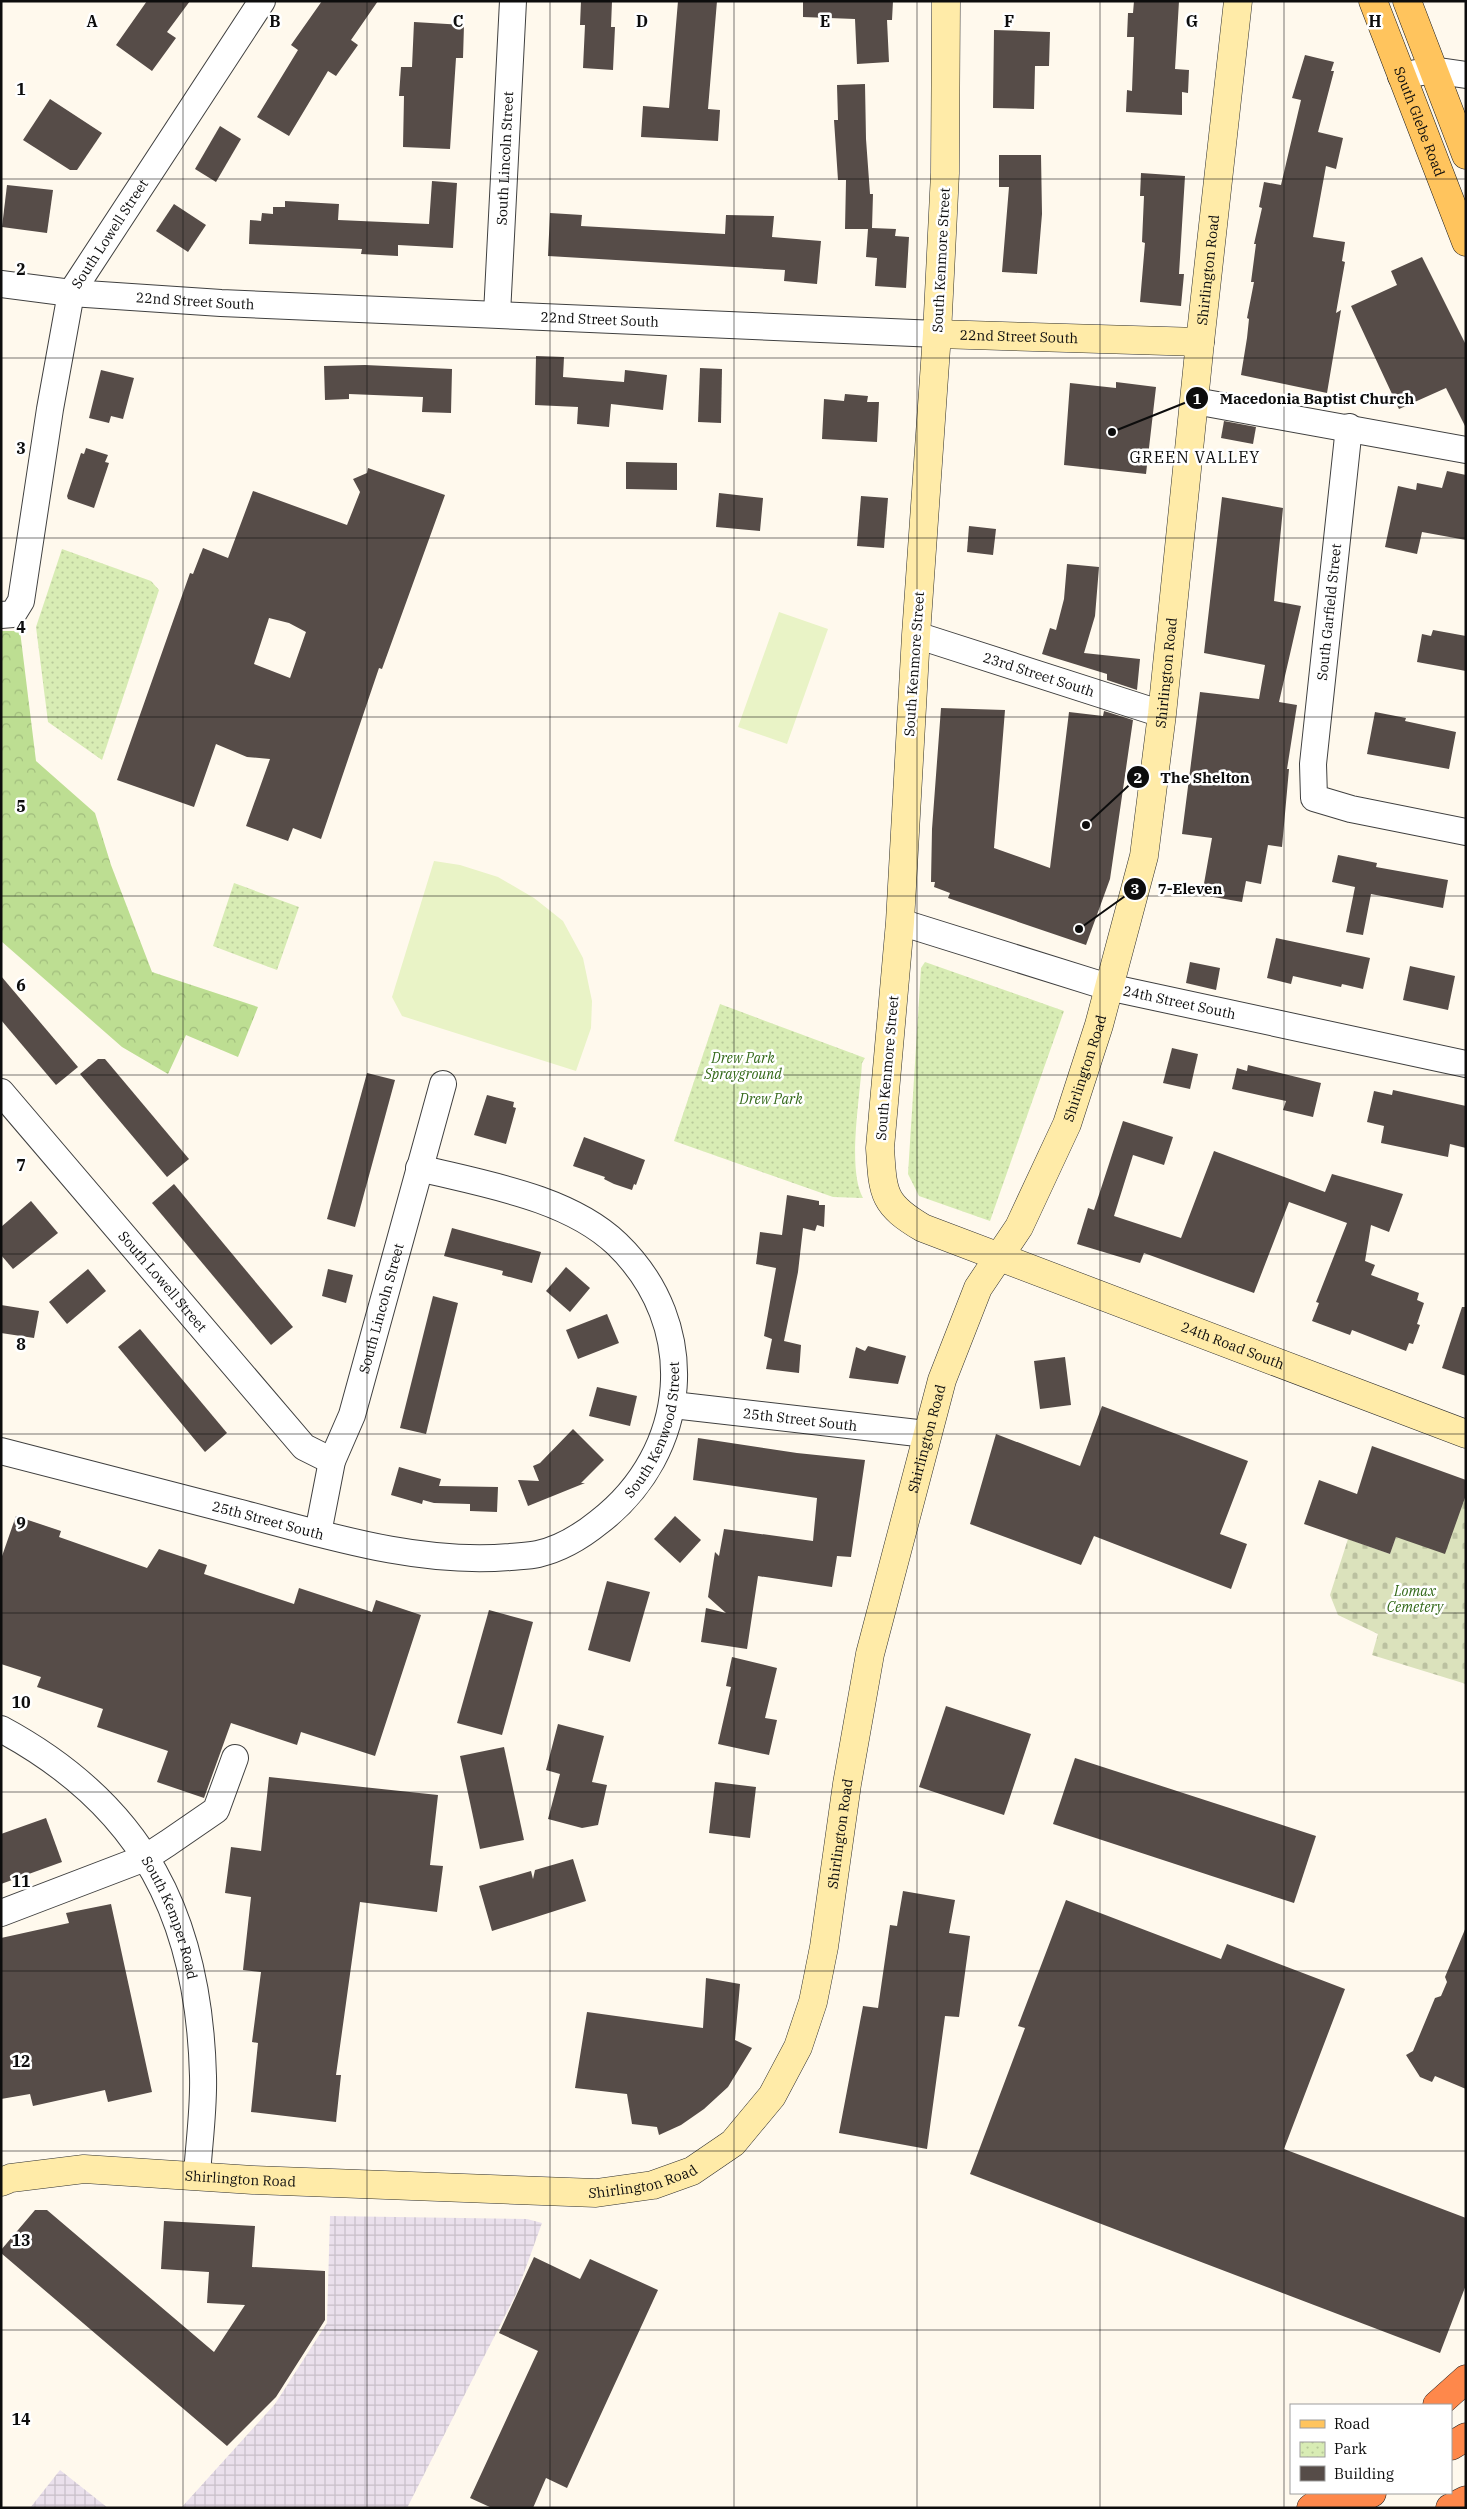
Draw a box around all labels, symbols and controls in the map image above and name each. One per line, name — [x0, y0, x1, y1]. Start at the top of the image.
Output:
text: A — [86, 11, 98, 31]
text: B — [269, 11, 281, 31]
text: C — [453, 11, 463, 31]
text: D — [636, 11, 648, 31]
text: E — [820, 11, 830, 31]
text: F — [1004, 11, 1014, 31]
text: G — [1186, 11, 1198, 31]
text: H — [1369, 11, 1382, 31]
street label: South Glebe Road — [1390, 64, 1449, 179]
text: 1 — [16, 79, 26, 99]
street label: South Lincoln Street — [493, 91, 517, 226]
street label: South Lowell Street — [67, 176, 152, 292]
street label: South Kenmore Street — [928, 187, 954, 333]
street label: Shirlington Road — [1193, 213, 1223, 326]
text: 2 — [16, 259, 26, 279]
street label: 22nd Street South — [135, 288, 255, 313]
street label: 22nd Street South — [540, 308, 660, 331]
street label: 22nd Street South — [959, 326, 1079, 347]
callout: Macedonia Baptist Church — [1185, 383, 1424, 413]
text: 1 — [1192, 389, 1202, 408]
text: Macedonia Baptist Church — [1220, 389, 1414, 408]
text: 3 — [16, 438, 26, 458]
district label: GREEN VALLEY — [1130, 447, 1260, 467]
street label: South Garfield Street — [1313, 543, 1345, 681]
street label: South Kenmore Street — [900, 591, 928, 737]
street label: Shirlington Road — [1151, 616, 1181, 729]
text: 4 — [16, 617, 26, 637]
street label: 23rd Street South — [981, 648, 1097, 701]
callout: The Shelton — [1126, 762, 1260, 792]
text: 2 — [1133, 768, 1143, 787]
text: The Shelton — [1160, 768, 1250, 787]
text: 5 — [16, 796, 26, 816]
callout: 7-Eleven — [1123, 874, 1232, 904]
text: 3 — [1130, 879, 1140, 898]
text: 7-Eleven — [1158, 879, 1222, 898]
text: 6 — [16, 975, 26, 995]
street label: 24th Street South — [1121, 981, 1238, 1023]
street label: South Kenmore Street — [872, 995, 902, 1141]
street label: Shirlington Road — [1059, 1012, 1110, 1124]
park label: Drew Park Sprayground — [703, 1049, 782, 1083]
park label: Drew Park — [738, 1090, 803, 1108]
text: 7 — [16, 1155, 26, 1175]
street label: South Lowell Street — [115, 1227, 211, 1336]
street label: South Lincoln Street — [355, 1241, 408, 1376]
street label: 24th Road South — [1179, 1318, 1287, 1373]
text: 8 — [16, 1334, 26, 1354]
street label: South Kenwood Street — [620, 1361, 683, 1502]
street label: Shirlington Road — [904, 1382, 950, 1495]
street label: 25th Street South — [742, 1404, 859, 1435]
street label: 25th Street South — [210, 1497, 326, 1544]
text: 9 — [16, 1513, 26, 1533]
park label: Lomax Cemetery — [1387, 1582, 1445, 1616]
text: 10 — [11, 1692, 31, 1712]
street label: Shirlington Road — [823, 1777, 857, 1890]
street label: South Kemper Road — [138, 1853, 202, 1981]
text: 11 — [11, 1871, 31, 1891]
text: 12 — [11, 2051, 31, 2071]
street label: Shirlington Road — [588, 2161, 701, 2202]
street label: Shirlington Road — [184, 2167, 297, 2191]
text: 13 — [11, 2230, 31, 2250]
legend — [1290, 2404, 1452, 2494]
text: 14 — [11, 2409, 31, 2429]
text: Road — [1334, 2414, 1370, 2433]
text: Park — [1334, 2439, 1367, 2458]
text: Building — [1334, 2464, 1394, 2483]

